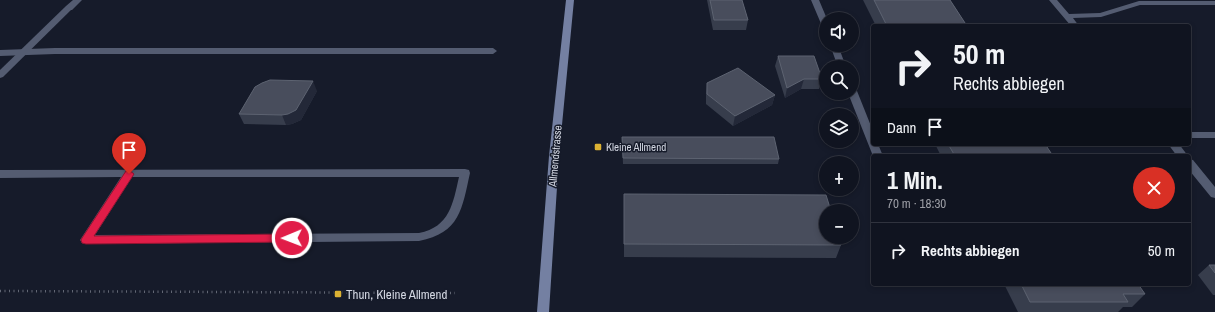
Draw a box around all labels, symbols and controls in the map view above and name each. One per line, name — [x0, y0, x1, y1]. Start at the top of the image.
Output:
map controls — [819, 12, 859, 244]
button: sound — [819, 12, 859, 52]
text: 50 m — [953, 35, 1005, 73]
icon: right — [887, 40, 939, 92]
button: search — [819, 60, 859, 100]
text: Rechts abbiegen — [953, 71, 1065, 96]
button: layers — [819, 108, 859, 148]
icon: arrive — [924, 116, 946, 138]
text: Dann — [887, 117, 916, 138]
street label: Allmendstrasse — [545, 125, 565, 188]
pin — [112, 133, 146, 174]
icon: arrive — [118, 139, 140, 161]
place label: Kleine Allmend — [606, 140, 666, 154]
marker: Kleine Allmend — [593, 142, 603, 152]
button: + — [819, 156, 859, 196]
text: 1 Min. — [887, 164, 943, 196]
button: close — [1133, 167, 1175, 209]
text: 70 m · 18:30 — [887, 195, 946, 212]
button: − — [819, 204, 859, 244]
position arrow — [271, 217, 313, 259]
icon: right — [887, 240, 909, 262]
text: Rechts abbiegen — [921, 240, 1019, 261]
text: 50 m — [1148, 240, 1175, 261]
place label: Thun, Kleine Allmend — [346, 286, 447, 303]
marker: Thun, Kleine Allmend — [333, 289, 343, 299]

